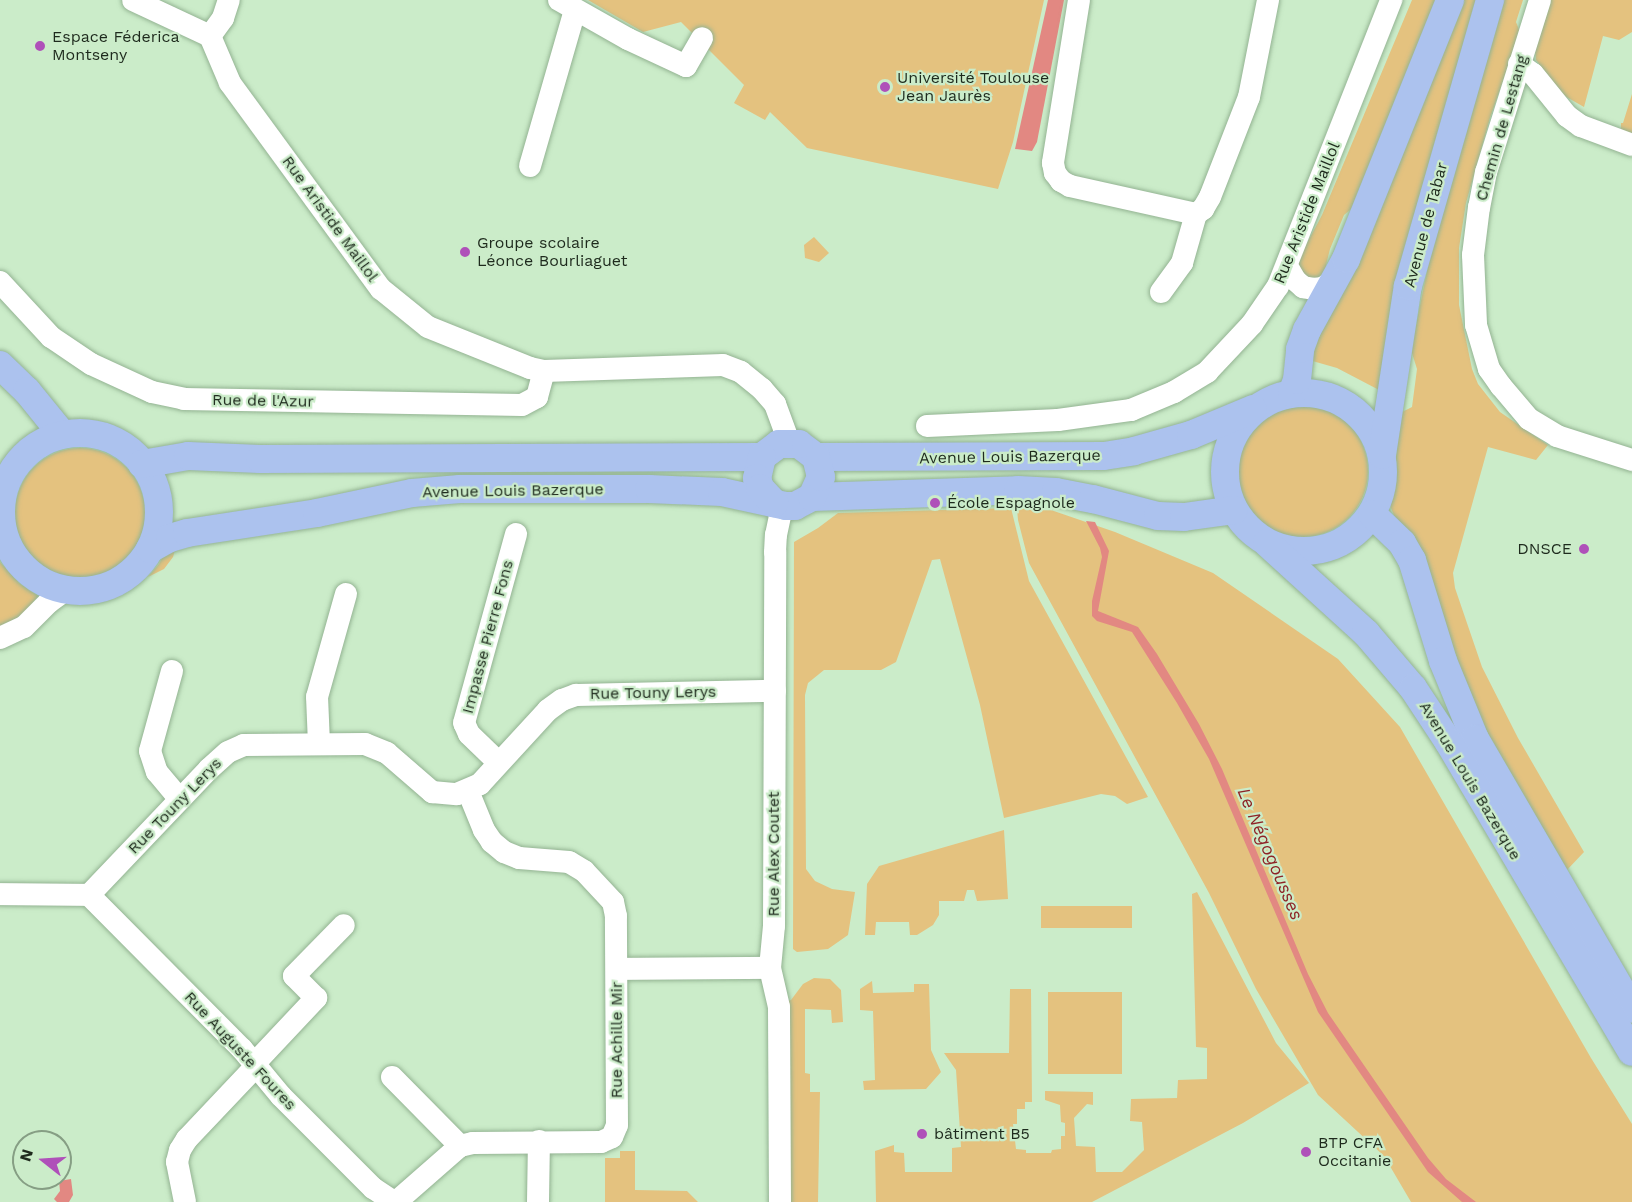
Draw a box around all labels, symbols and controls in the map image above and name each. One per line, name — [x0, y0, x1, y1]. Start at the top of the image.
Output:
place label: Espace Féderica Montseny — [52, 27, 180, 65]
marker: Espace Féderica Montseny — [33, 39, 47, 53]
street label: Chemin de Lestang — [1472, 53, 1532, 203]
place label: Université Toulouse Jean Jaurès — [897, 68, 1050, 106]
marker: Université Toulouse Jean Jaurès — [878, 80, 892, 94]
street label: Rue Aristide Maillol — [1270, 139, 1344, 287]
street label: Rue Aristide Maillol — [278, 152, 382, 286]
street label: Avenue de Tabar — [1400, 160, 1452, 290]
place label: Groupe scolaire Léonce Bourliaguet — [477, 233, 627, 271]
marker: Groupe scolaire Léonce Bourliaguet — [458, 245, 472, 259]
street label: Rue de l'Azur — [212, 391, 314, 411]
street label: Avenue Louis Bazerque — [919, 446, 1101, 468]
street label: Avenue Louis Bazerque — [422, 480, 604, 502]
place label: École Espagnole — [947, 493, 1075, 513]
marker: École Espagnole — [928, 496, 942, 510]
place label: DNSCE — [1517, 539, 1572, 559]
marker: DNSCE — [1577, 542, 1591, 556]
street label: Impasse Pierre Fons — [458, 558, 518, 716]
street label: Rue Touny Lerys — [589, 682, 717, 704]
street label: Avenue Louis Bazerque — [1415, 698, 1525, 864]
street label: Rue Touny Lerys — [124, 754, 226, 858]
water label: Le Négogousses — [1232, 785, 1308, 923]
street label: Rue Alex Coutet — [764, 791, 784, 917]
street label: Rue Achille Mir — [607, 981, 627, 1099]
street label: Rue Auguste Foures — [180, 987, 300, 1115]
place label: bâtiment B5 — [934, 1124, 1030, 1144]
marker: bâtiment B5 — [915, 1127, 929, 1141]
north arrow — [12, 1130, 72, 1190]
place label: BTP CFA Occitanie — [1318, 1133, 1391, 1171]
marker: BTP CFA Occitanie — [1299, 1145, 1313, 1159]
text: N — [15, 1147, 37, 1164]

